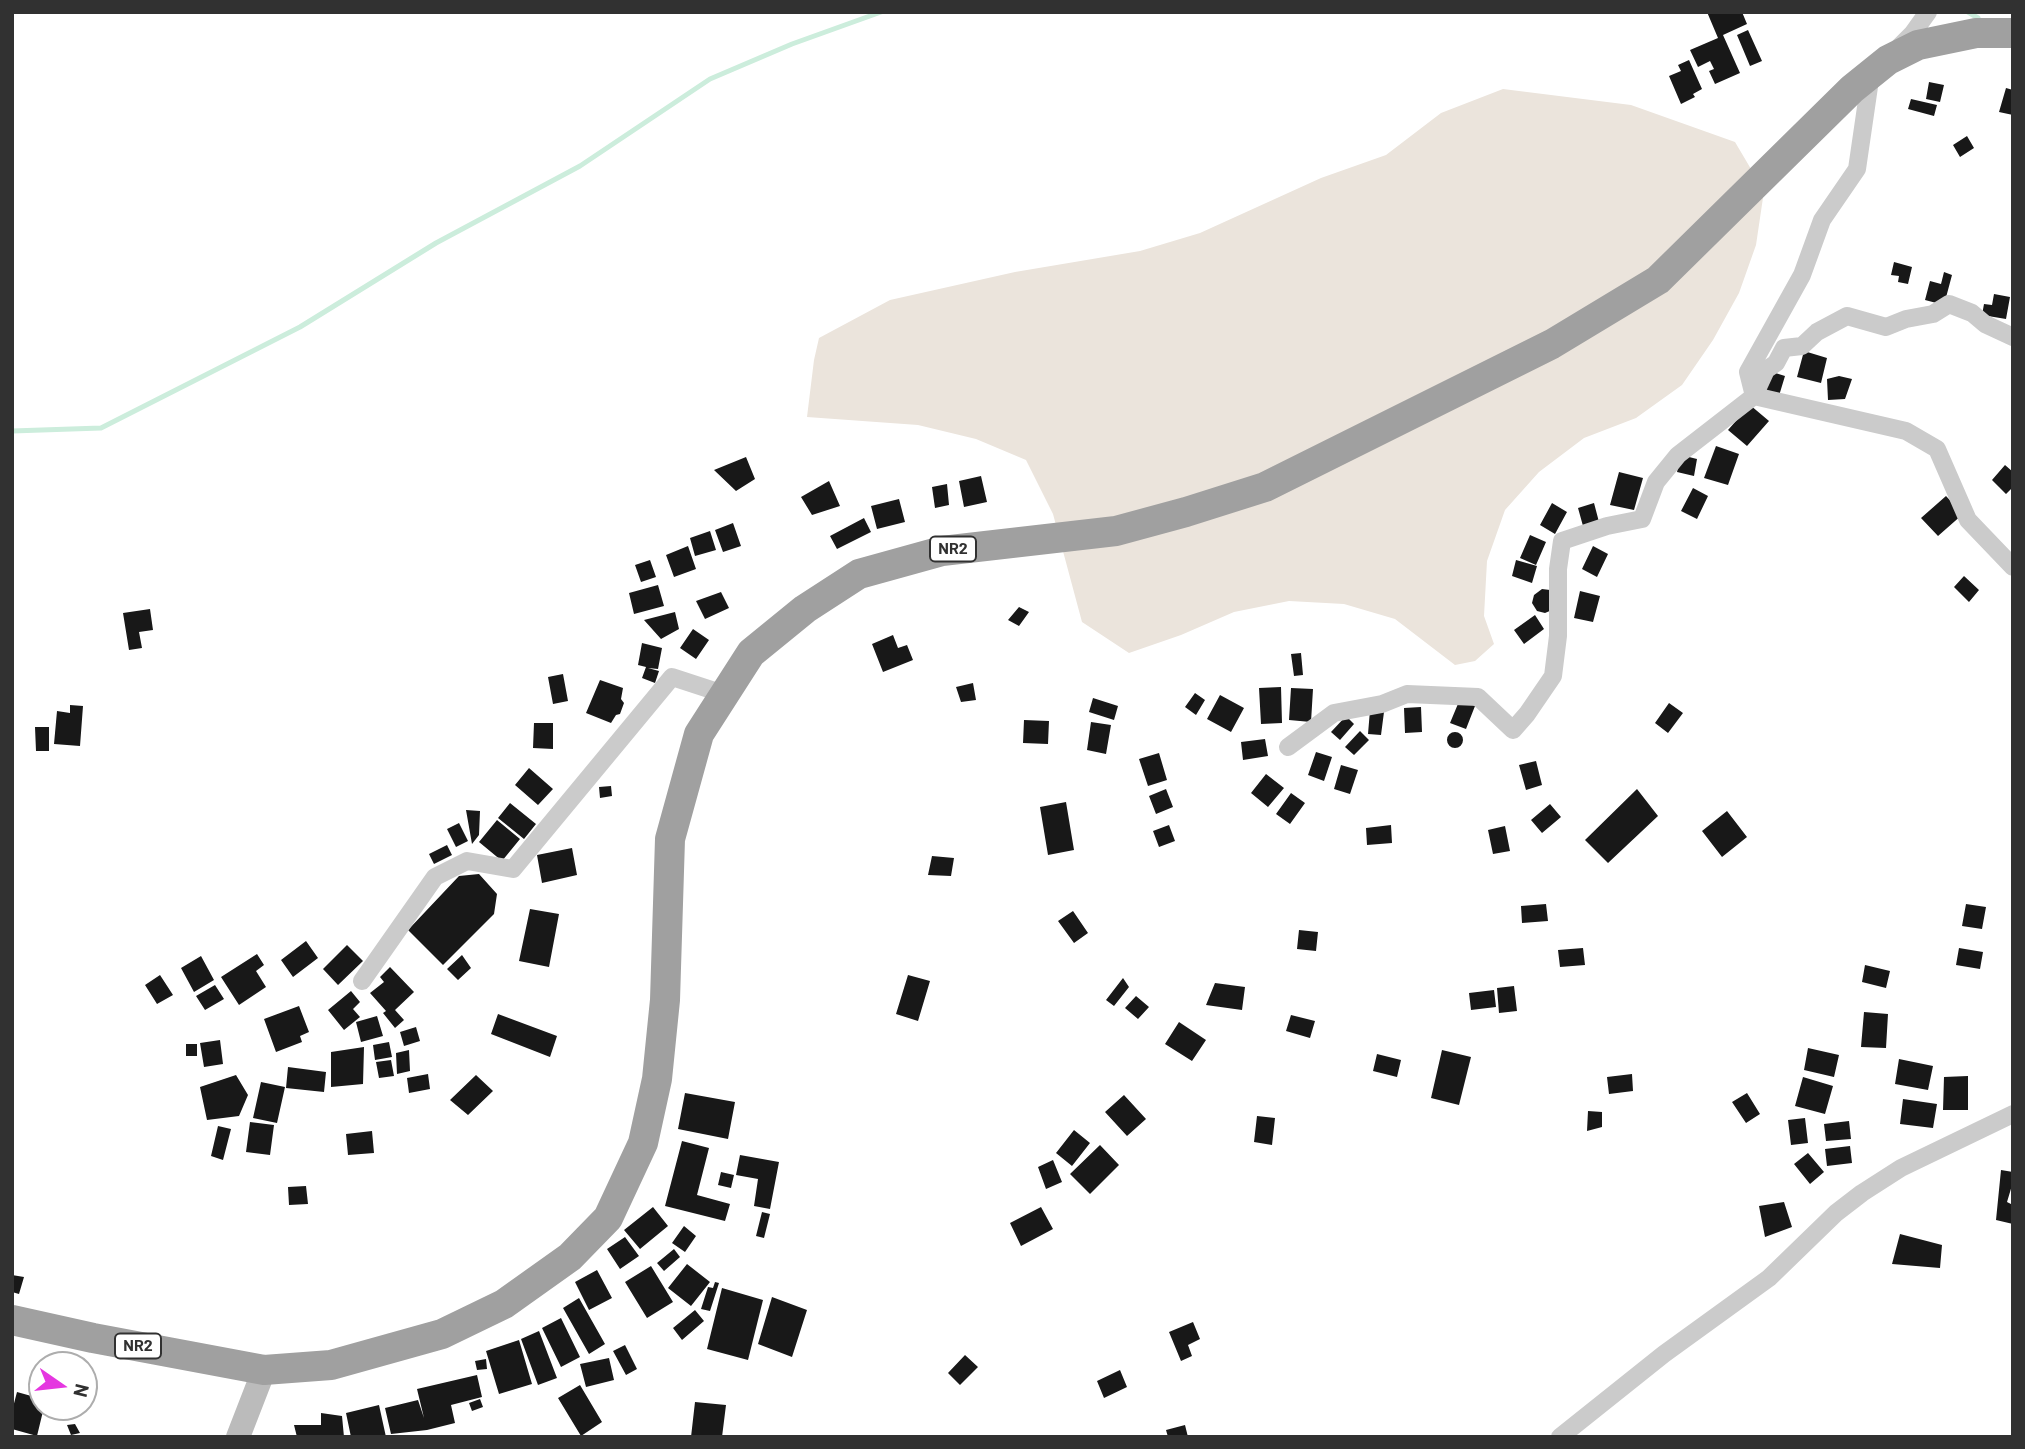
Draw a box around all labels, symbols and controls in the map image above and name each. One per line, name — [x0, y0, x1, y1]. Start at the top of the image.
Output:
road number: NR2 — [930, 536, 976, 562]
road number: NR2 — [115, 1334, 161, 1358]
north arrow — [28, 1351, 98, 1421]
text: N — [69, 1382, 95, 1400]

